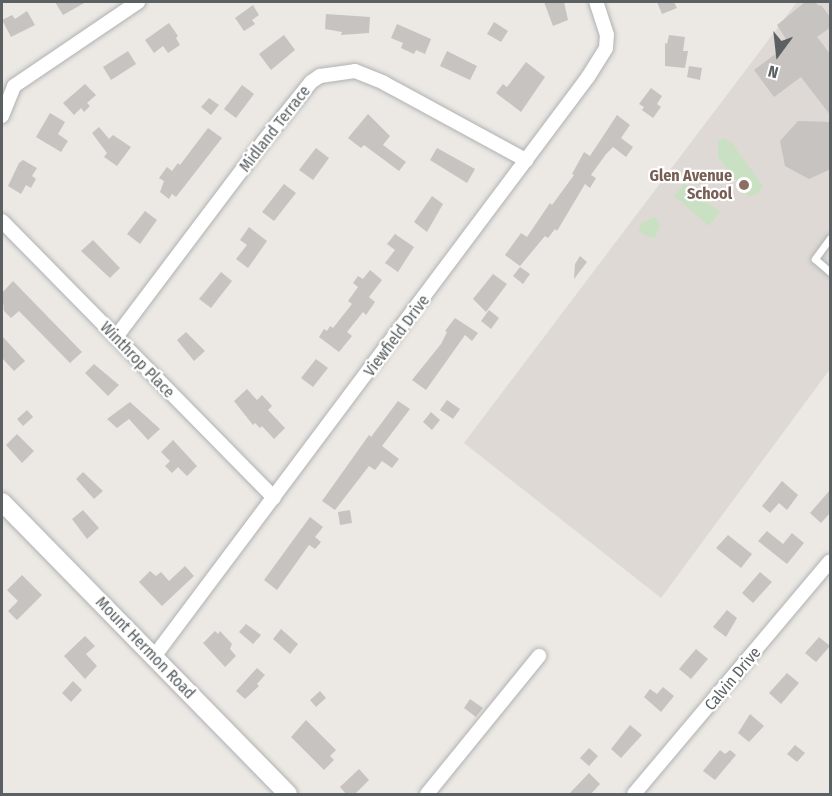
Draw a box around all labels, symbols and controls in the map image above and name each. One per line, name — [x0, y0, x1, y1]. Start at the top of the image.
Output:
north arrow — [748, 24, 808, 84]
text: N — [766, 61, 780, 82]
street label: Midland Terrace — [235, 82, 315, 176]
place label: Glen Avenue School — [649, 166, 732, 204]
marker: Glen Avenue School — [737, 178, 751, 192]
street label: Viewfield Drive — [360, 291, 434, 381]
street label: Winthrop Place — [96, 318, 178, 402]
street label: Mount Hermon Road — [91, 593, 199, 703]
street label: Calvin Drive — [701, 643, 765, 715]

